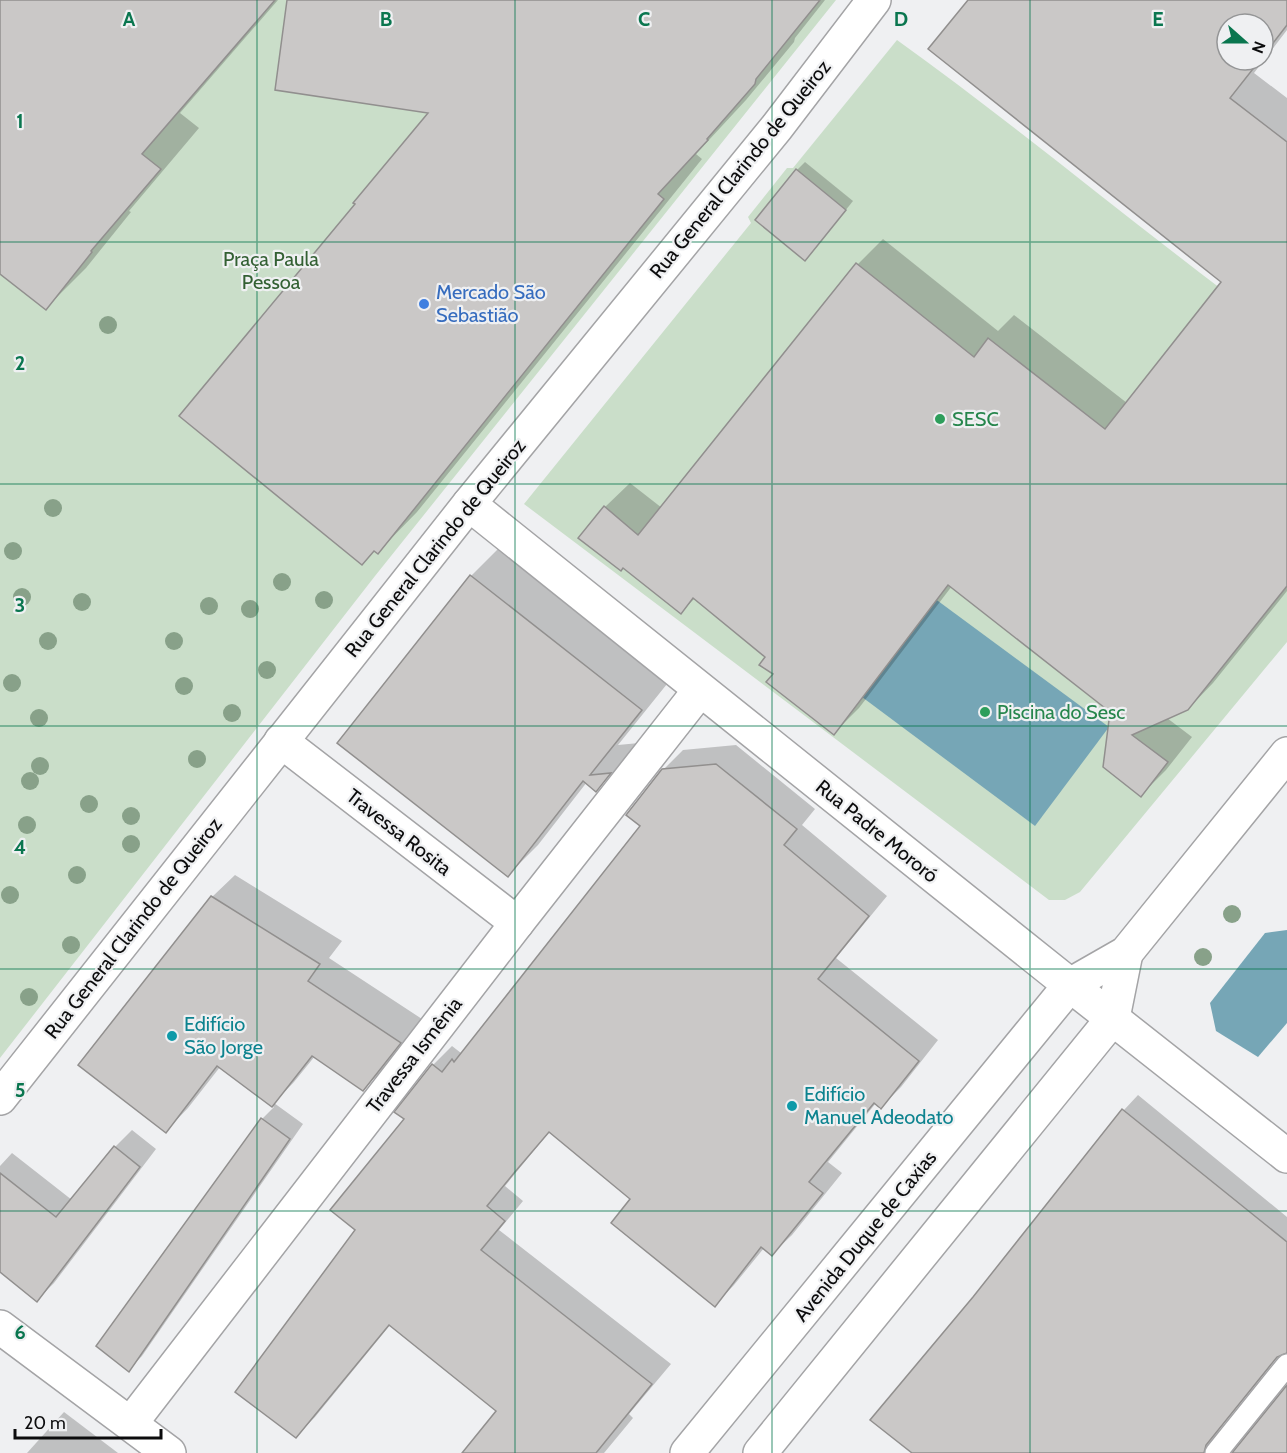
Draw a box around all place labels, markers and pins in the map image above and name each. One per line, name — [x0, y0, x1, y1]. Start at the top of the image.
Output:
place label: Mercado São Sebastião — [436, 280, 546, 327]
marker: Mercado São Sebastião — [417, 297, 431, 311]
place label: SESC — [952, 407, 999, 431]
marker: SESC — [933, 412, 947, 426]
place label: Piscina do Sesc — [997, 700, 1125, 724]
marker: Piscina do Sesc — [978, 705, 992, 719]
place label: Edifício São Jorge — [184, 1012, 263, 1059]
marker: Edifício São Jorge — [165, 1029, 179, 1043]
place label: Edifício Manuel Adeodato — [804, 1082, 953, 1129]
marker: Edifício Manuel Adeodato — [785, 1099, 799, 1113]

